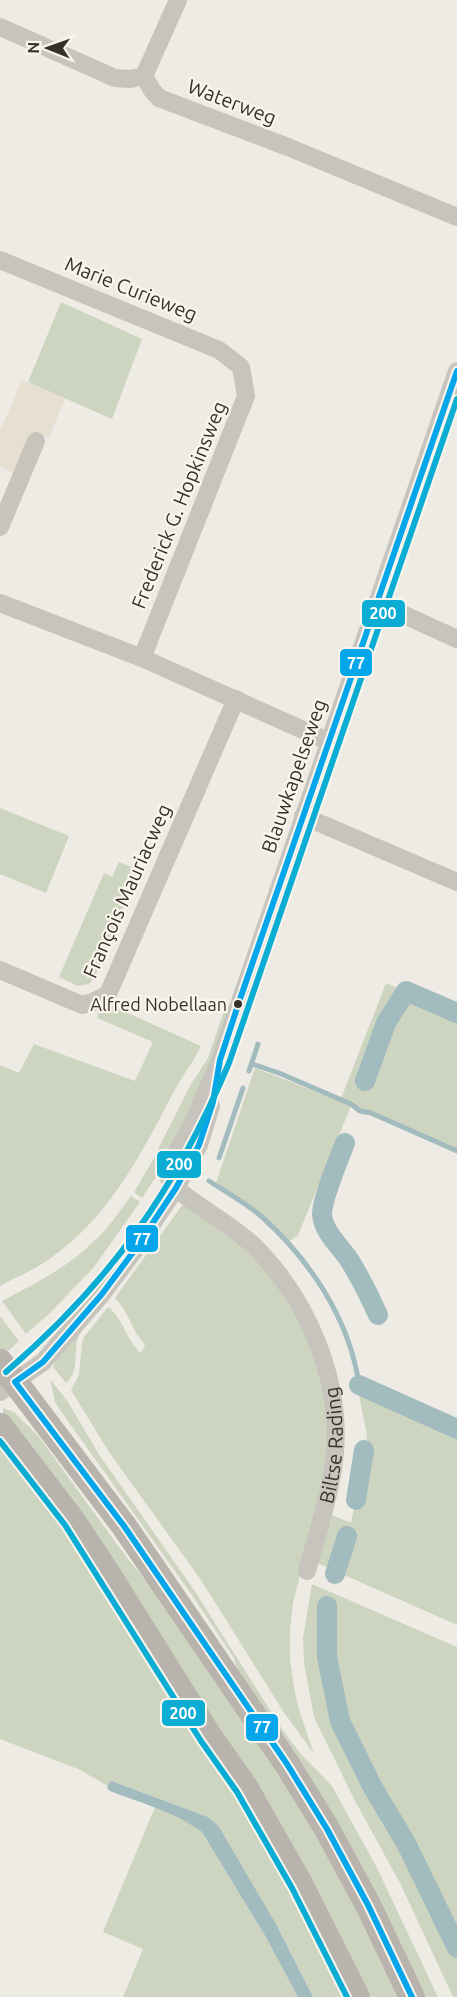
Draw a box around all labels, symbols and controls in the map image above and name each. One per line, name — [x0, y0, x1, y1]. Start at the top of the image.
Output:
north arrow — [18, 18, 78, 78]
text: N — [24, 42, 42, 54]
street label: Waterweg — [185, 74, 280, 129]
street label: Marie Curieweg — [62, 252, 201, 326]
street label: Frederick G. Hopkinsweg — [126, 398, 231, 612]
line badge: 200 — [361, 599, 406, 628]
text: 200 — [369, 604, 397, 622]
line badge: 77 — [339, 648, 373, 677]
text: 77 — [347, 654, 365, 672]
street label: Blauwkapelseweg — [256, 696, 331, 856]
street label: François Mauriacweg — [78, 800, 175, 981]
place label: Alfred Nobellaan — [90, 994, 227, 1014]
marker: Alfred Nobellaan — [232, 998, 244, 1010]
line badge: 200 — [156, 1150, 202, 1179]
text: 200 — [165, 1155, 193, 1173]
line badge: 77 — [125, 1224, 159, 1253]
text: 77 — [133, 1230, 151, 1248]
street label: Biltse Rading — [314, 1385, 347, 1506]
line badge: 200 — [161, 1699, 206, 1727]
text: 200 — [169, 1704, 197, 1722]
line badge: 77 — [245, 1713, 279, 1742]
text: 77 — [253, 1718, 271, 1736]

